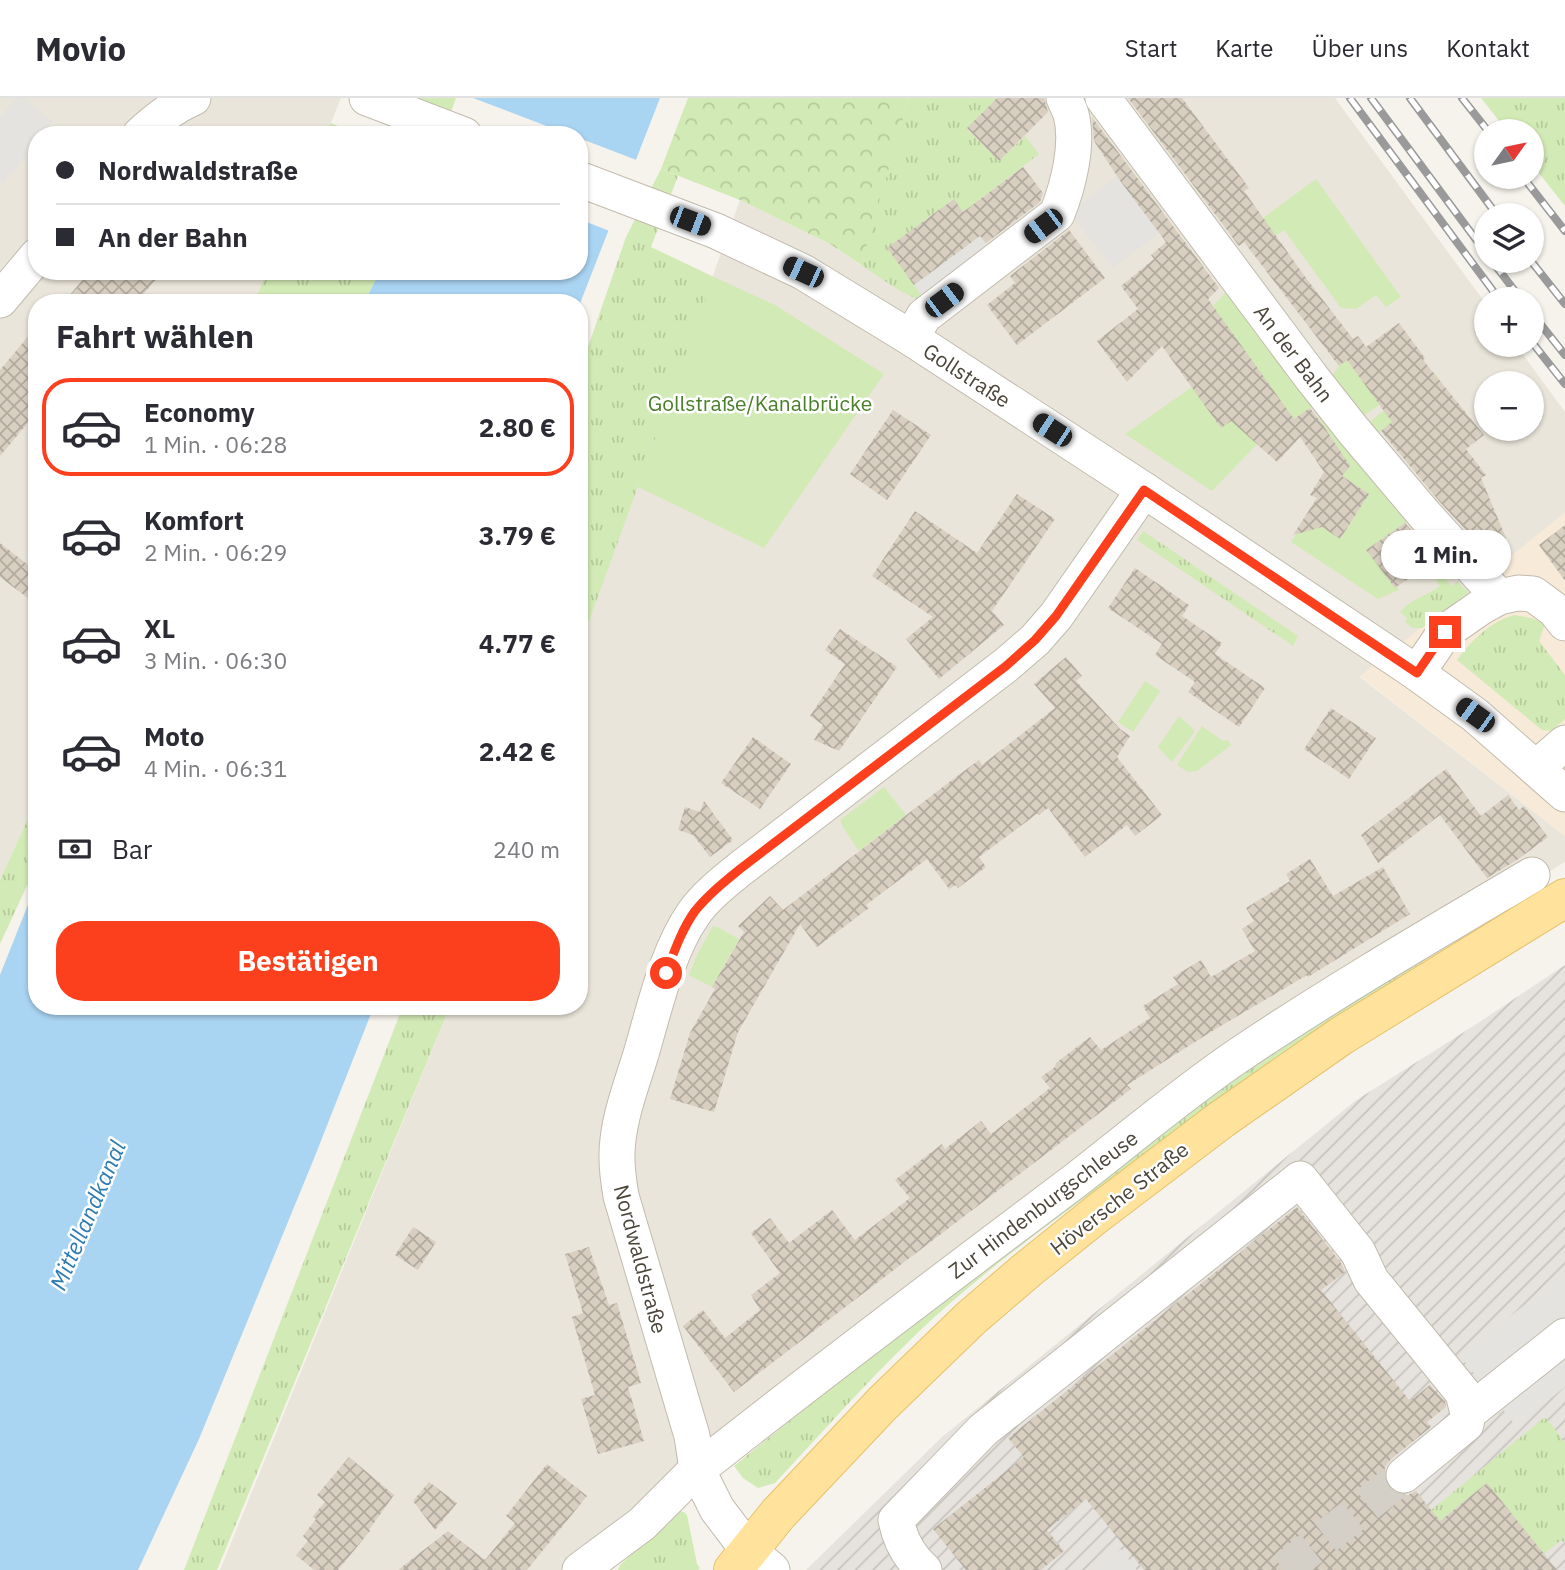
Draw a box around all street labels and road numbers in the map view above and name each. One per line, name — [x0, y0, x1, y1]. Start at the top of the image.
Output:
street label: An der Bahn — [1248, 298, 1340, 408]
street label: Gollstraße — [918, 336, 1016, 414]
street label: Zur Hindenburgschleuse — [943, 1123, 1143, 1285]
street label: Höversche Straße — [1044, 1135, 1194, 1261]
street label: Nordwaldstraße — [608, 1182, 674, 1336]

